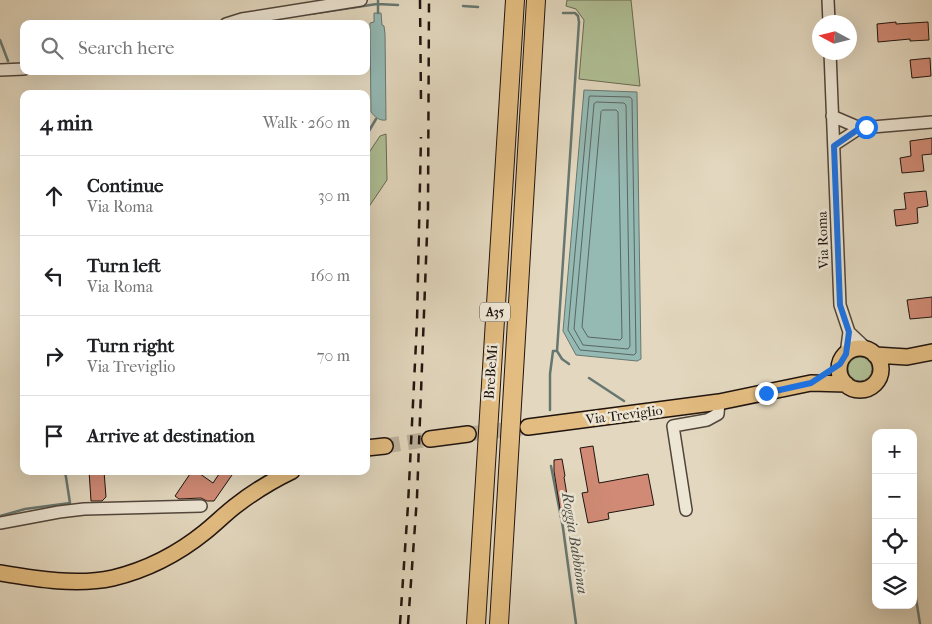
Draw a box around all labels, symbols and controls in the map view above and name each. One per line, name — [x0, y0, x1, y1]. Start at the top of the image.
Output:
north arrow — [812, 15, 857, 60]
search box — [20, 20, 370, 75]
icon: search — [38, 34, 66, 62]
text: Search here — [78, 37, 174, 59]
text: 4 min — [40, 111, 93, 135]
text: Walk · 260 m — [263, 113, 350, 132]
route start — [855, 116, 878, 139]
text: Continue — [87, 175, 163, 197]
icon: ahead — [40, 182, 68, 210]
text: 30 m — [318, 186, 350, 205]
text: Via Roma — [87, 197, 153, 216]
street label: Via Roma — [813, 210, 833, 270]
text: Turn left — [87, 255, 161, 277]
icon: left — [40, 262, 68, 290]
text: 160 m — [310, 266, 350, 285]
text: Via Roma — [87, 277, 153, 296]
road number: A35 — [480, 302, 510, 322]
text: Turn right — [87, 335, 174, 357]
icon: right — [40, 342, 68, 370]
street label: BreBeMi — [481, 344, 501, 400]
text: 70 m — [317, 346, 350, 365]
text: Via Treviglio — [87, 357, 175, 376]
route end — [755, 382, 778, 405]
street label: Via Treviglio — [584, 402, 663, 428]
icon: arrive — [40, 422, 68, 450]
text: Arrive at destination — [87, 425, 255, 447]
map controls — [872, 429, 917, 609]
button: + — [872, 429, 917, 474]
button: − — [872, 474, 917, 519]
water label: Roggia Babbiona — [558, 490, 592, 595]
button: locate — [872, 519, 917, 564]
button: layers — [872, 564, 917, 609]

